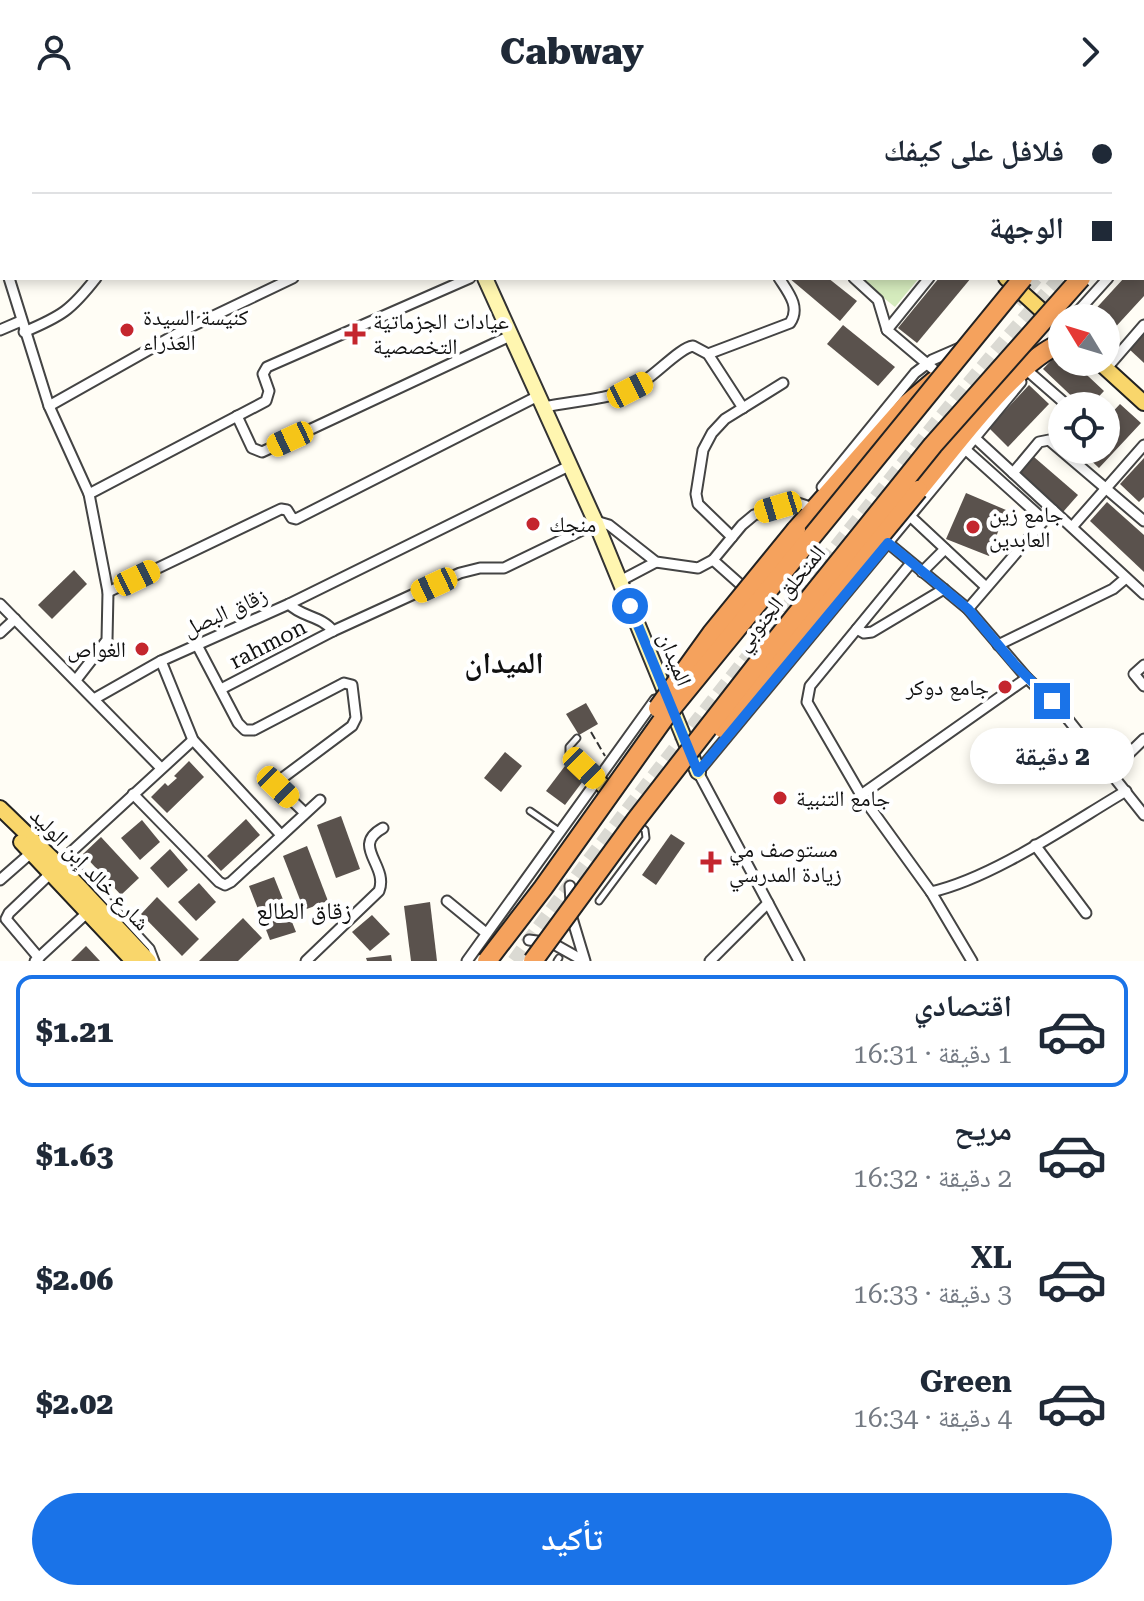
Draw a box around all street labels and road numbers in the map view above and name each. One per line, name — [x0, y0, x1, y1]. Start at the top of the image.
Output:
street label: المتحلق الجنوبي — [730, 540, 834, 659]
street label: زقاق البصل — [179, 582, 271, 643]
street label: rahmon — [225, 614, 311, 674]
street label: الميدان — [652, 629, 697, 690]
street label: شارع خالد إبن الوليد — [24, 803, 155, 937]

